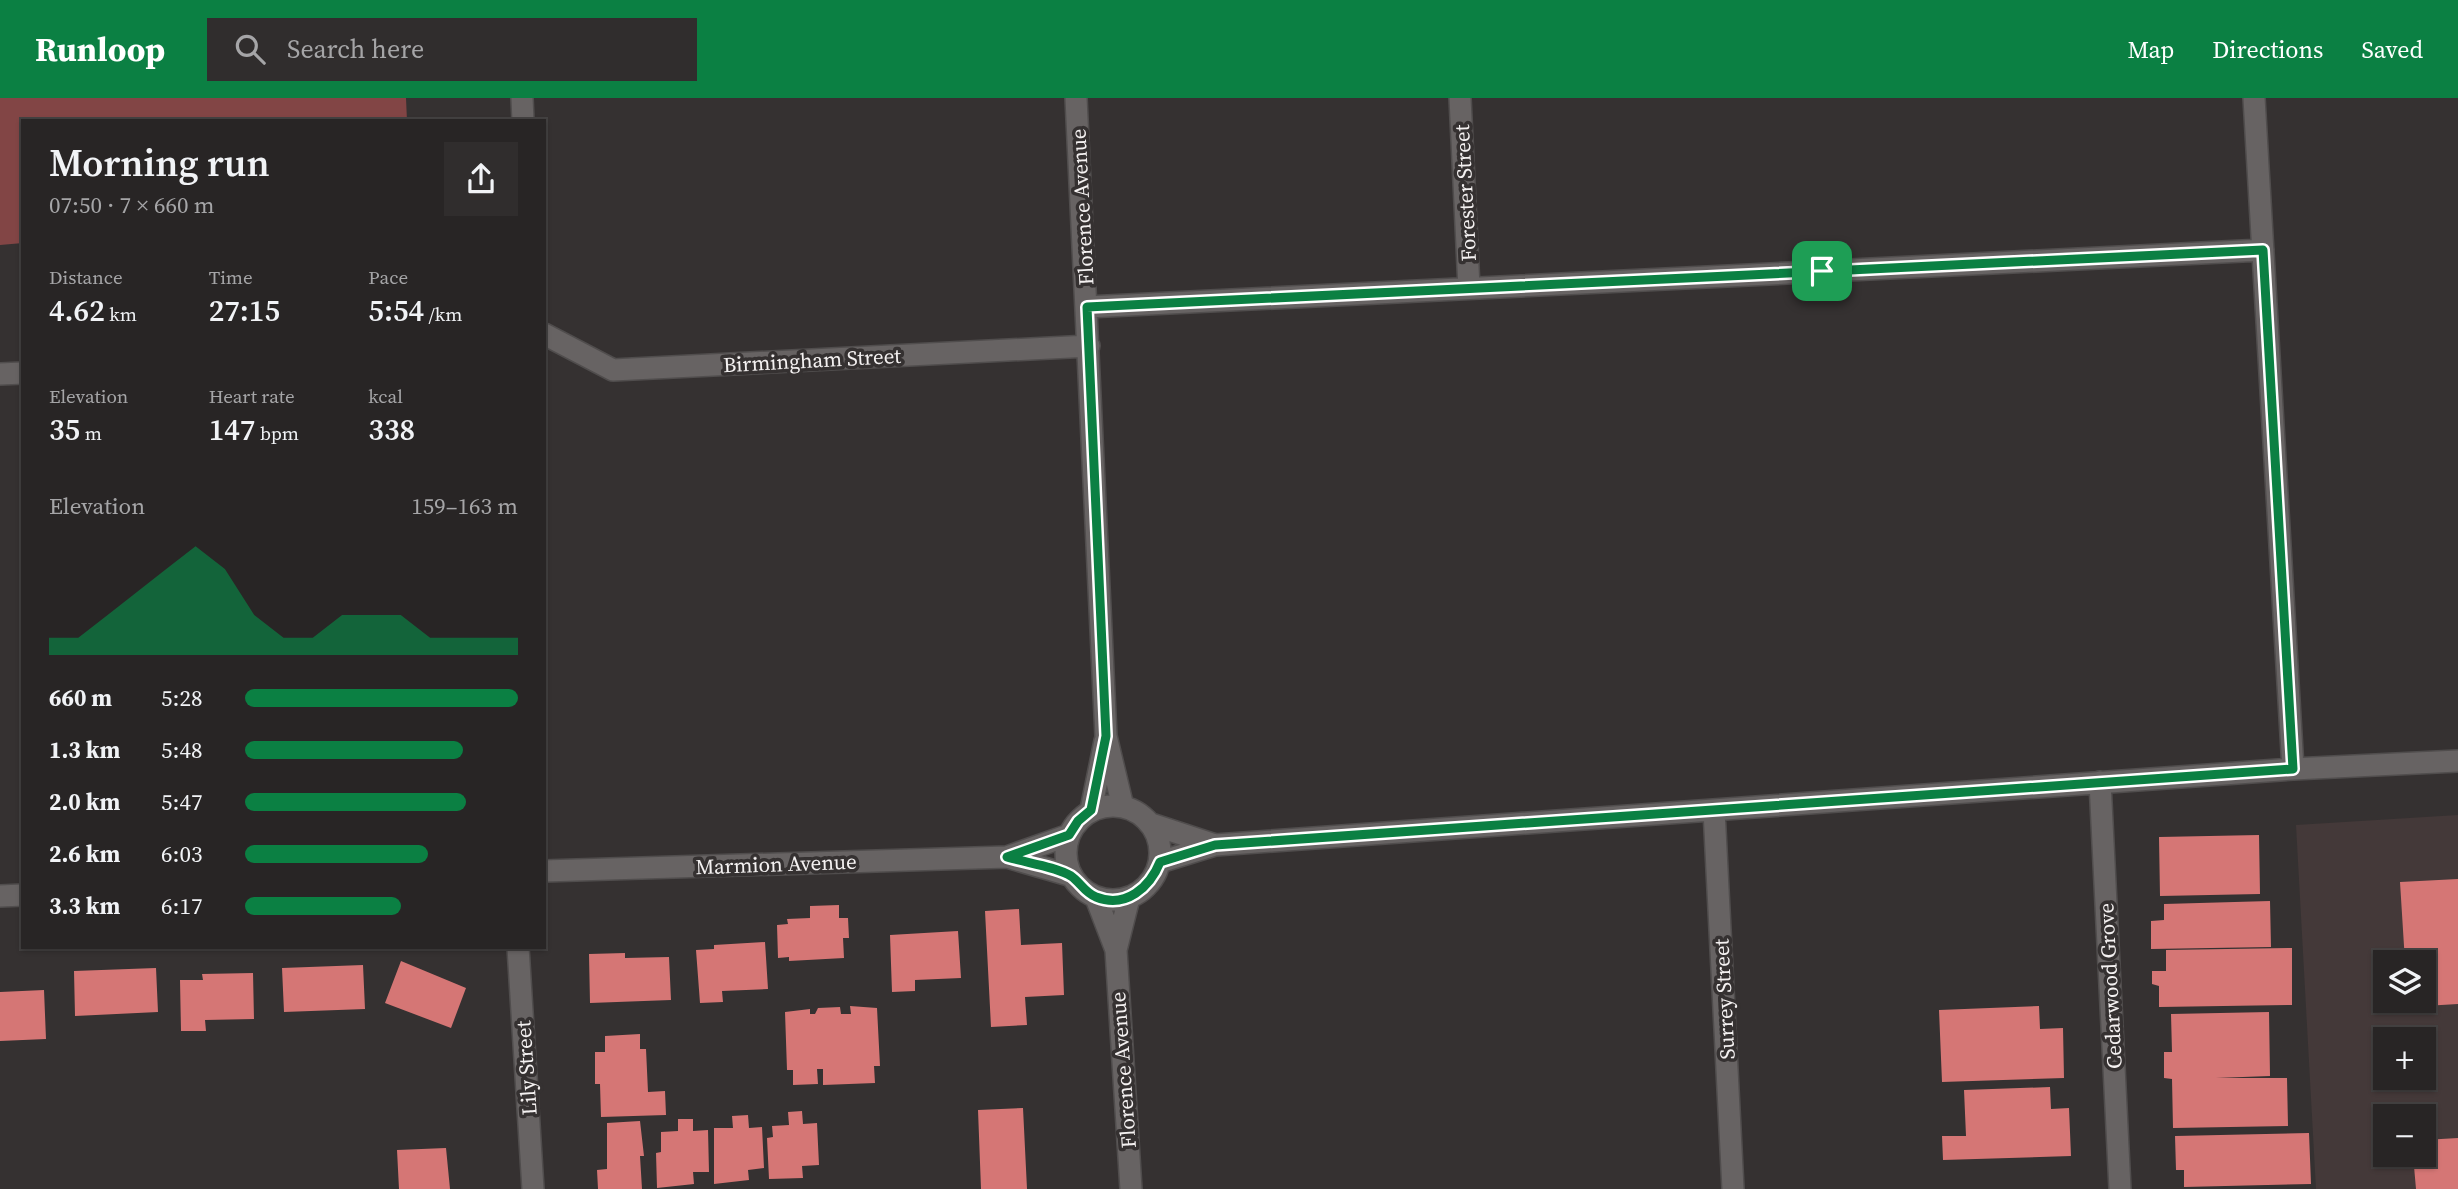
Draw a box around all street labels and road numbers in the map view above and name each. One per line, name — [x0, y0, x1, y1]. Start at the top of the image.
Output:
street label: Forester Street — [1447, 124, 1483, 262]
street label: Florence Avenue — [1063, 128, 1101, 286]
street label: Birmingham Street — [722, 341, 902, 379]
street label: Marmion Avenue — [695, 847, 857, 881]
street label: Cedarwood Grove — [2091, 902, 2129, 1070]
street label: Surrey Street — [1706, 938, 1742, 1060]
street label: Florence Avenue — [1103, 991, 1143, 1149]
street label: Lily Street — [508, 1020, 544, 1116]

